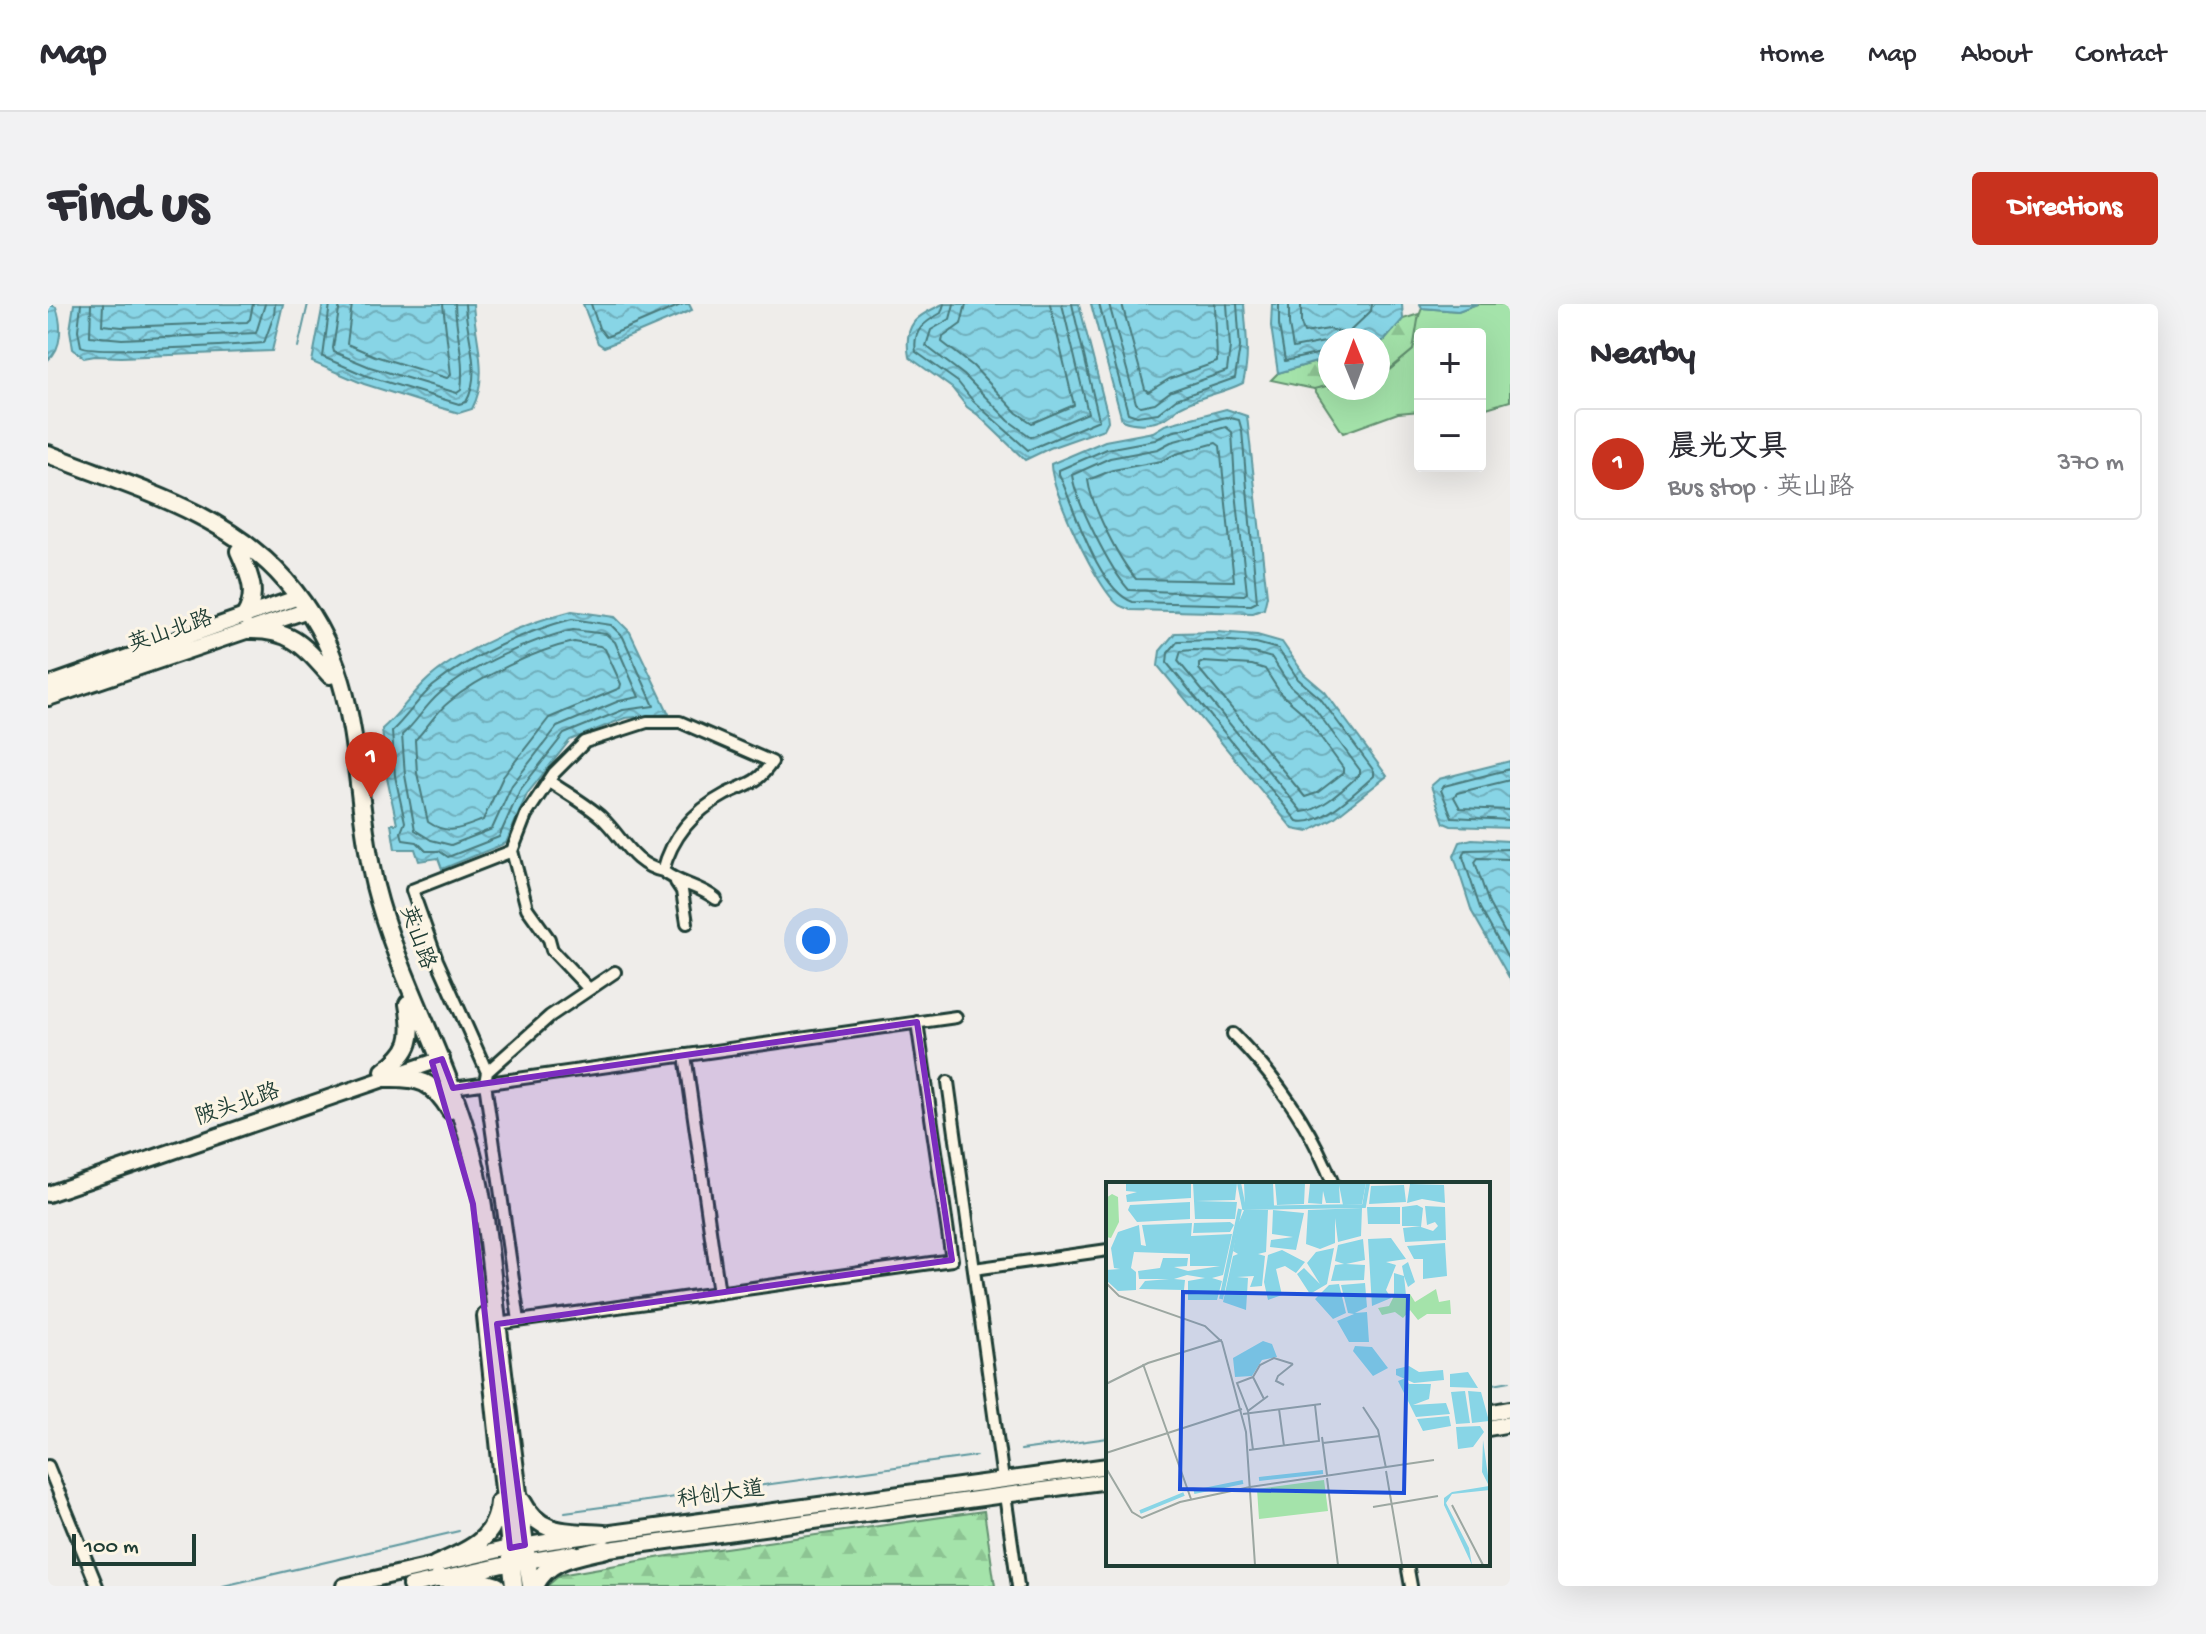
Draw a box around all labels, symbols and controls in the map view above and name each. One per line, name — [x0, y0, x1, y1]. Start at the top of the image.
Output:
text: Map — [40, 33, 106, 77]
text: Home — [1759, 39, 1824, 72]
text: Map — [1868, 39, 1917, 72]
text: About — [1961, 39, 2031, 72]
text: Contact — [2075, 39, 2166, 72]
button: Directions — [1972, 172, 2158, 245]
text: Find us — [48, 175, 208, 241]
north arrow — [1318, 328, 1390, 400]
map controls — [1414, 328, 1486, 472]
button: + — [1414, 328, 1486, 400]
text: Nearby — [1590, 336, 1695, 376]
button: − — [1414, 400, 1486, 472]
text: 晨光文具 — [1668, 432, 1788, 467]
text: 1 — [1613, 449, 1623, 480]
text: 370 m — [2058, 449, 2124, 480]
text: Bus stop · 英山路 — [1668, 474, 1854, 505]
street label: 英山北路 — [125, 604, 217, 660]
pin: 1 — [345, 732, 397, 798]
street label: 英山路 — [392, 902, 441, 973]
your location — [796, 920, 836, 960]
street label: 陂头北路 — [192, 1077, 284, 1133]
inset map — [1106, 1182, 1490, 1566]
street label: 科创大道 — [675, 1476, 766, 1515]
scale bar — [72, 1530, 196, 1566]
text: 100 m — [84, 1535, 139, 1561]

